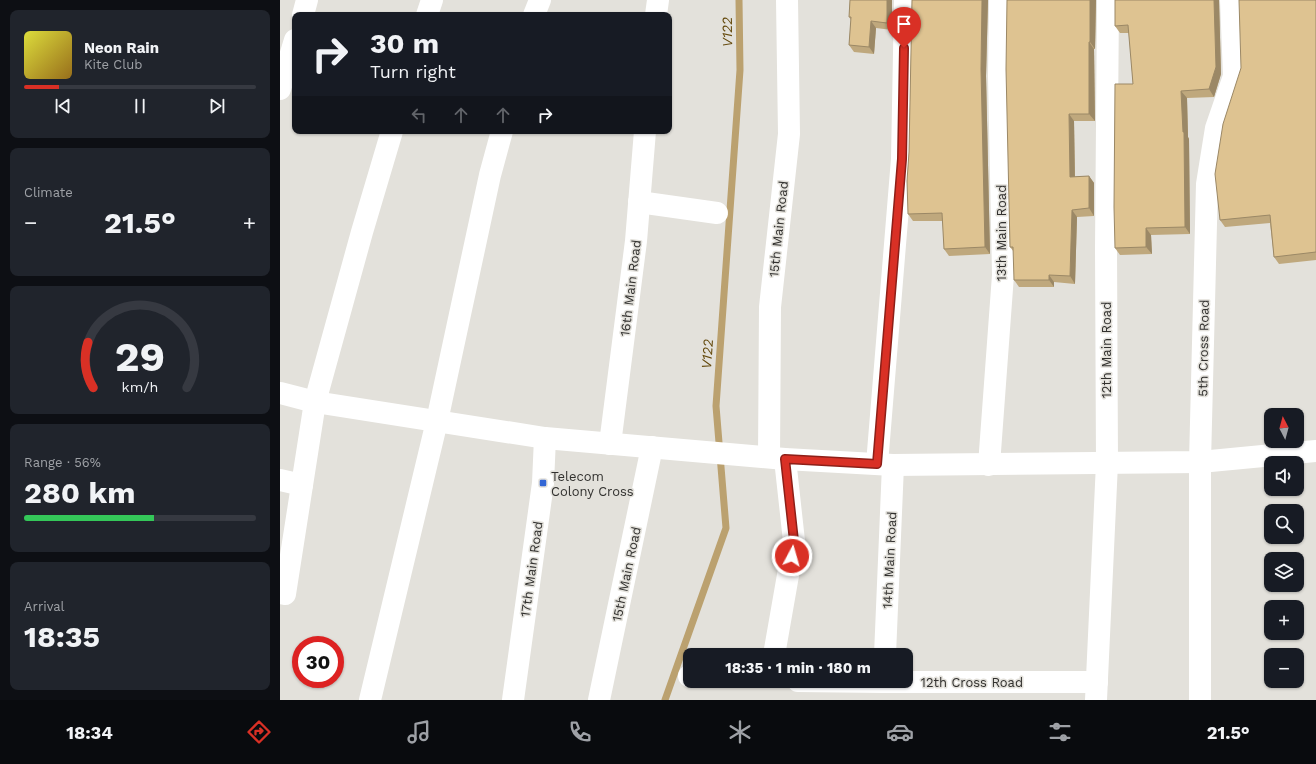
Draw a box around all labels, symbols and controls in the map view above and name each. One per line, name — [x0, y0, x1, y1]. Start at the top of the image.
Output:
pin — [887, 7.0, 921, 48]
icon: arrive — [893, 13, 915, 35]
water label: V122 — [719, 17, 735, 47]
text: 30 m — [370, 27, 439, 60]
icon: right — [304, 28, 356, 80]
text: Neon Rain — [84, 39, 159, 57]
text: Kite Club — [84, 57, 142, 72]
text: Turn right — [370, 61, 456, 82]
icon: previous — [52, 95, 74, 117]
icon: pause — [129, 95, 151, 117]
icon: next — [206, 95, 228, 117]
icon: left — [408, 104, 430, 126]
icon: ahead — [450, 104, 472, 126]
icon: ahead — [492, 104, 514, 126]
icon: right — [534, 104, 556, 126]
street label: 15th Main Road — [766, 180, 791, 278]
text: Climate — [24, 185, 73, 200]
street label: 13th Main Road — [994, 185, 1009, 281]
text: 21.5° — [104, 205, 176, 240]
text: − — [24, 210, 37, 235]
text: + — [243, 210, 256, 235]
street label: 16th Main Road — [617, 239, 644, 337]
street label: 5th Cross Road — [1195, 299, 1212, 397]
street label: 12th Main Road — [1099, 302, 1114, 398]
text: 29 — [115, 332, 165, 381]
water label: V122 — [698, 338, 716, 370]
text: km/h — [122, 379, 158, 395]
north arrow — [1264, 408, 1304, 448]
map controls — [1264, 408, 1304, 688]
text: Range · 56% — [24, 455, 101, 470]
button: sound — [1264, 456, 1304, 496]
place label: Telecom Colony Cross — [551, 469, 634, 499]
text: 280 km — [24, 475, 135, 510]
marker: Telecom Colony Cross — [538, 478, 548, 488]
button: search — [1264, 504, 1304, 544]
street label: 14th Main Road — [879, 511, 900, 609]
street label: 17th Main Road — [517, 520, 546, 618]
street label: 15th Main Road — [609, 525, 644, 623]
position arrow — [771, 535, 813, 577]
button: layers — [1264, 552, 1304, 592]
text: Arrival — [24, 599, 65, 614]
button: + — [1264, 600, 1304, 640]
text: 18:35 — [24, 619, 100, 654]
speed limit sign: 30 — [292, 636, 344, 688]
button: − — [1264, 648, 1304, 688]
text: 18:35 · 1 min · 180 m — [725, 659, 871, 677]
street label: 12th Cross Road — [921, 675, 1023, 690]
icon: directions — [245, 718, 273, 746]
icon: music — [405, 718, 433, 746]
icon: phone — [566, 718, 594, 746]
icon: climate — [726, 718, 754, 746]
icon: car — [886, 718, 914, 746]
icon: filters — [1046, 718, 1074, 746]
text: 18:34 — [66, 722, 113, 743]
text: 21.5° — [1207, 722, 1250, 743]

